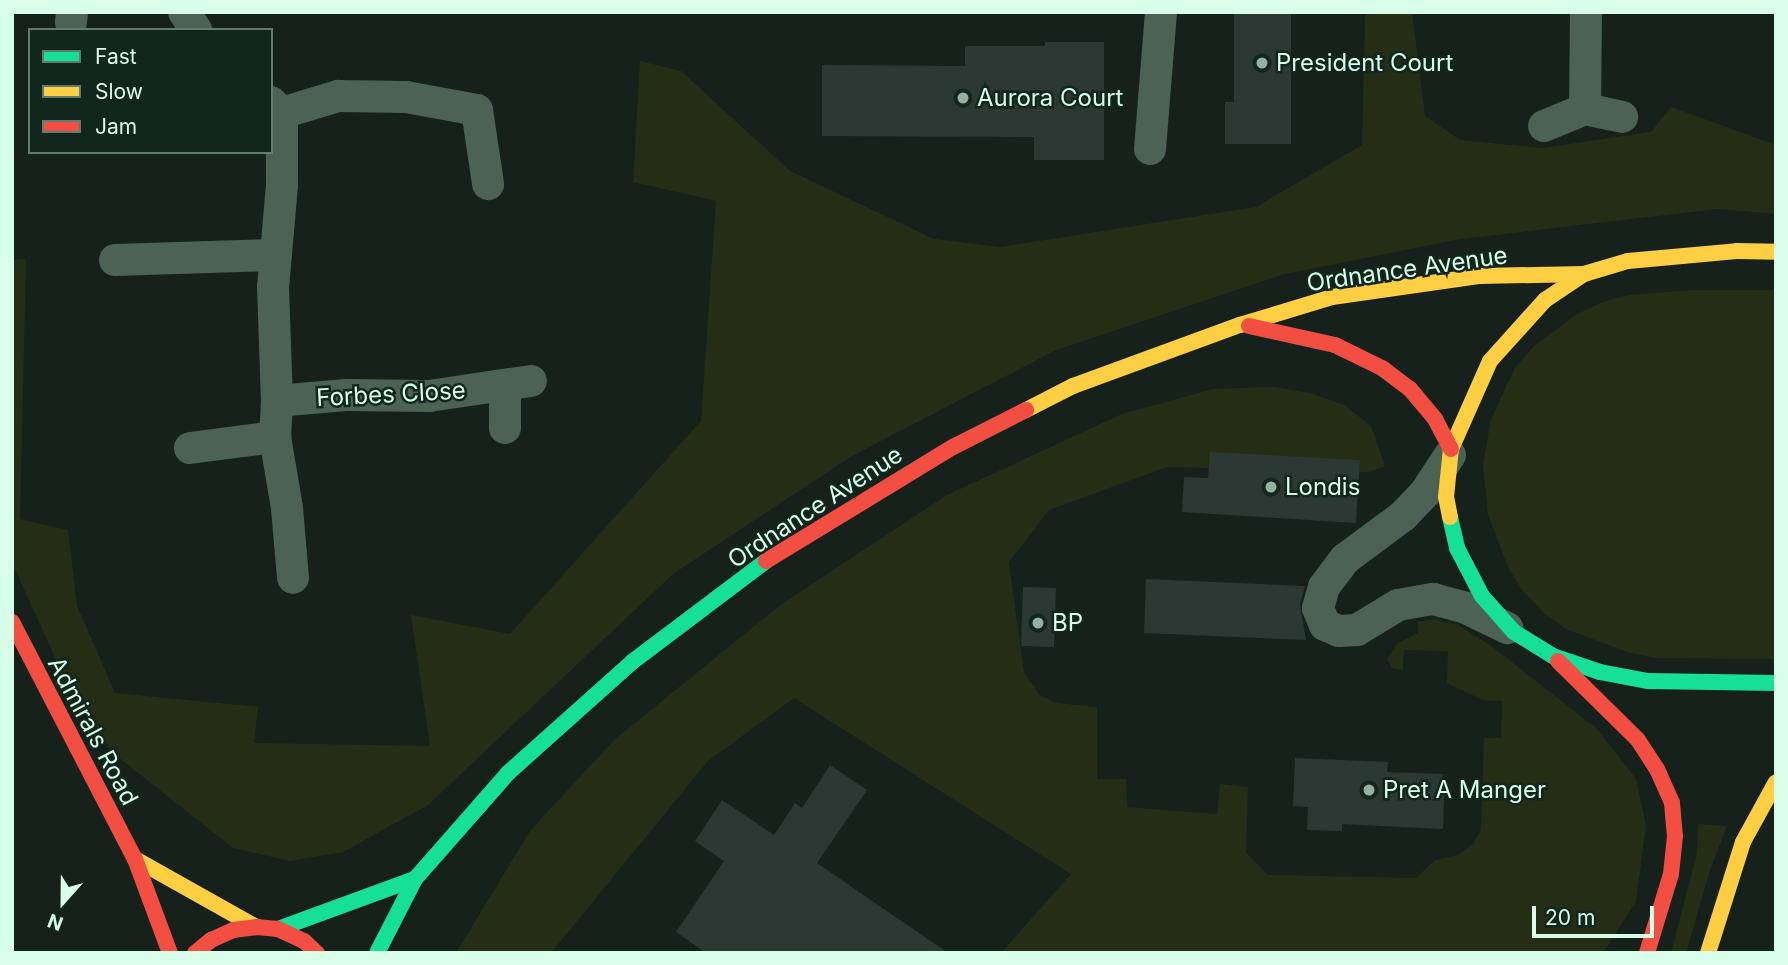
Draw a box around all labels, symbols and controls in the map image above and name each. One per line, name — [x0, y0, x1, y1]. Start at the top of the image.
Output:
legend — [28, 28, 273, 154]
text: Fast — [95, 44, 137, 69]
place label: President Court — [1276, 49, 1453, 77]
marker: President Court — [1254, 55, 1270, 71]
text: Slow — [95, 79, 143, 104]
place label: Aurora Court — [977, 84, 1123, 112]
marker: Aurora Court — [955, 90, 971, 106]
text: Jam — [95, 114, 137, 139]
street label: Ordnance Avenue — [1305, 241, 1509, 297]
street label: Forbes Close — [316, 376, 466, 412]
street label: Ordnance Avenue — [722, 440, 908, 574]
place label: Londis — [1285, 473, 1360, 501]
marker: Londis — [1263, 479, 1279, 495]
place label: BP — [1052, 609, 1083, 637]
marker: BP — [1030, 615, 1046, 631]
street label: Admirals Road — [42, 652, 144, 810]
place label: Pret A Manger — [1383, 776, 1546, 804]
marker: Pret A Manger — [1361, 782, 1377, 798]
north arrow — [28, 867, 98, 937]
scale bar — [1536, 892, 1658, 936]
text: 20 m — [1545, 905, 1595, 930]
text: N — [44, 909, 66, 935]

